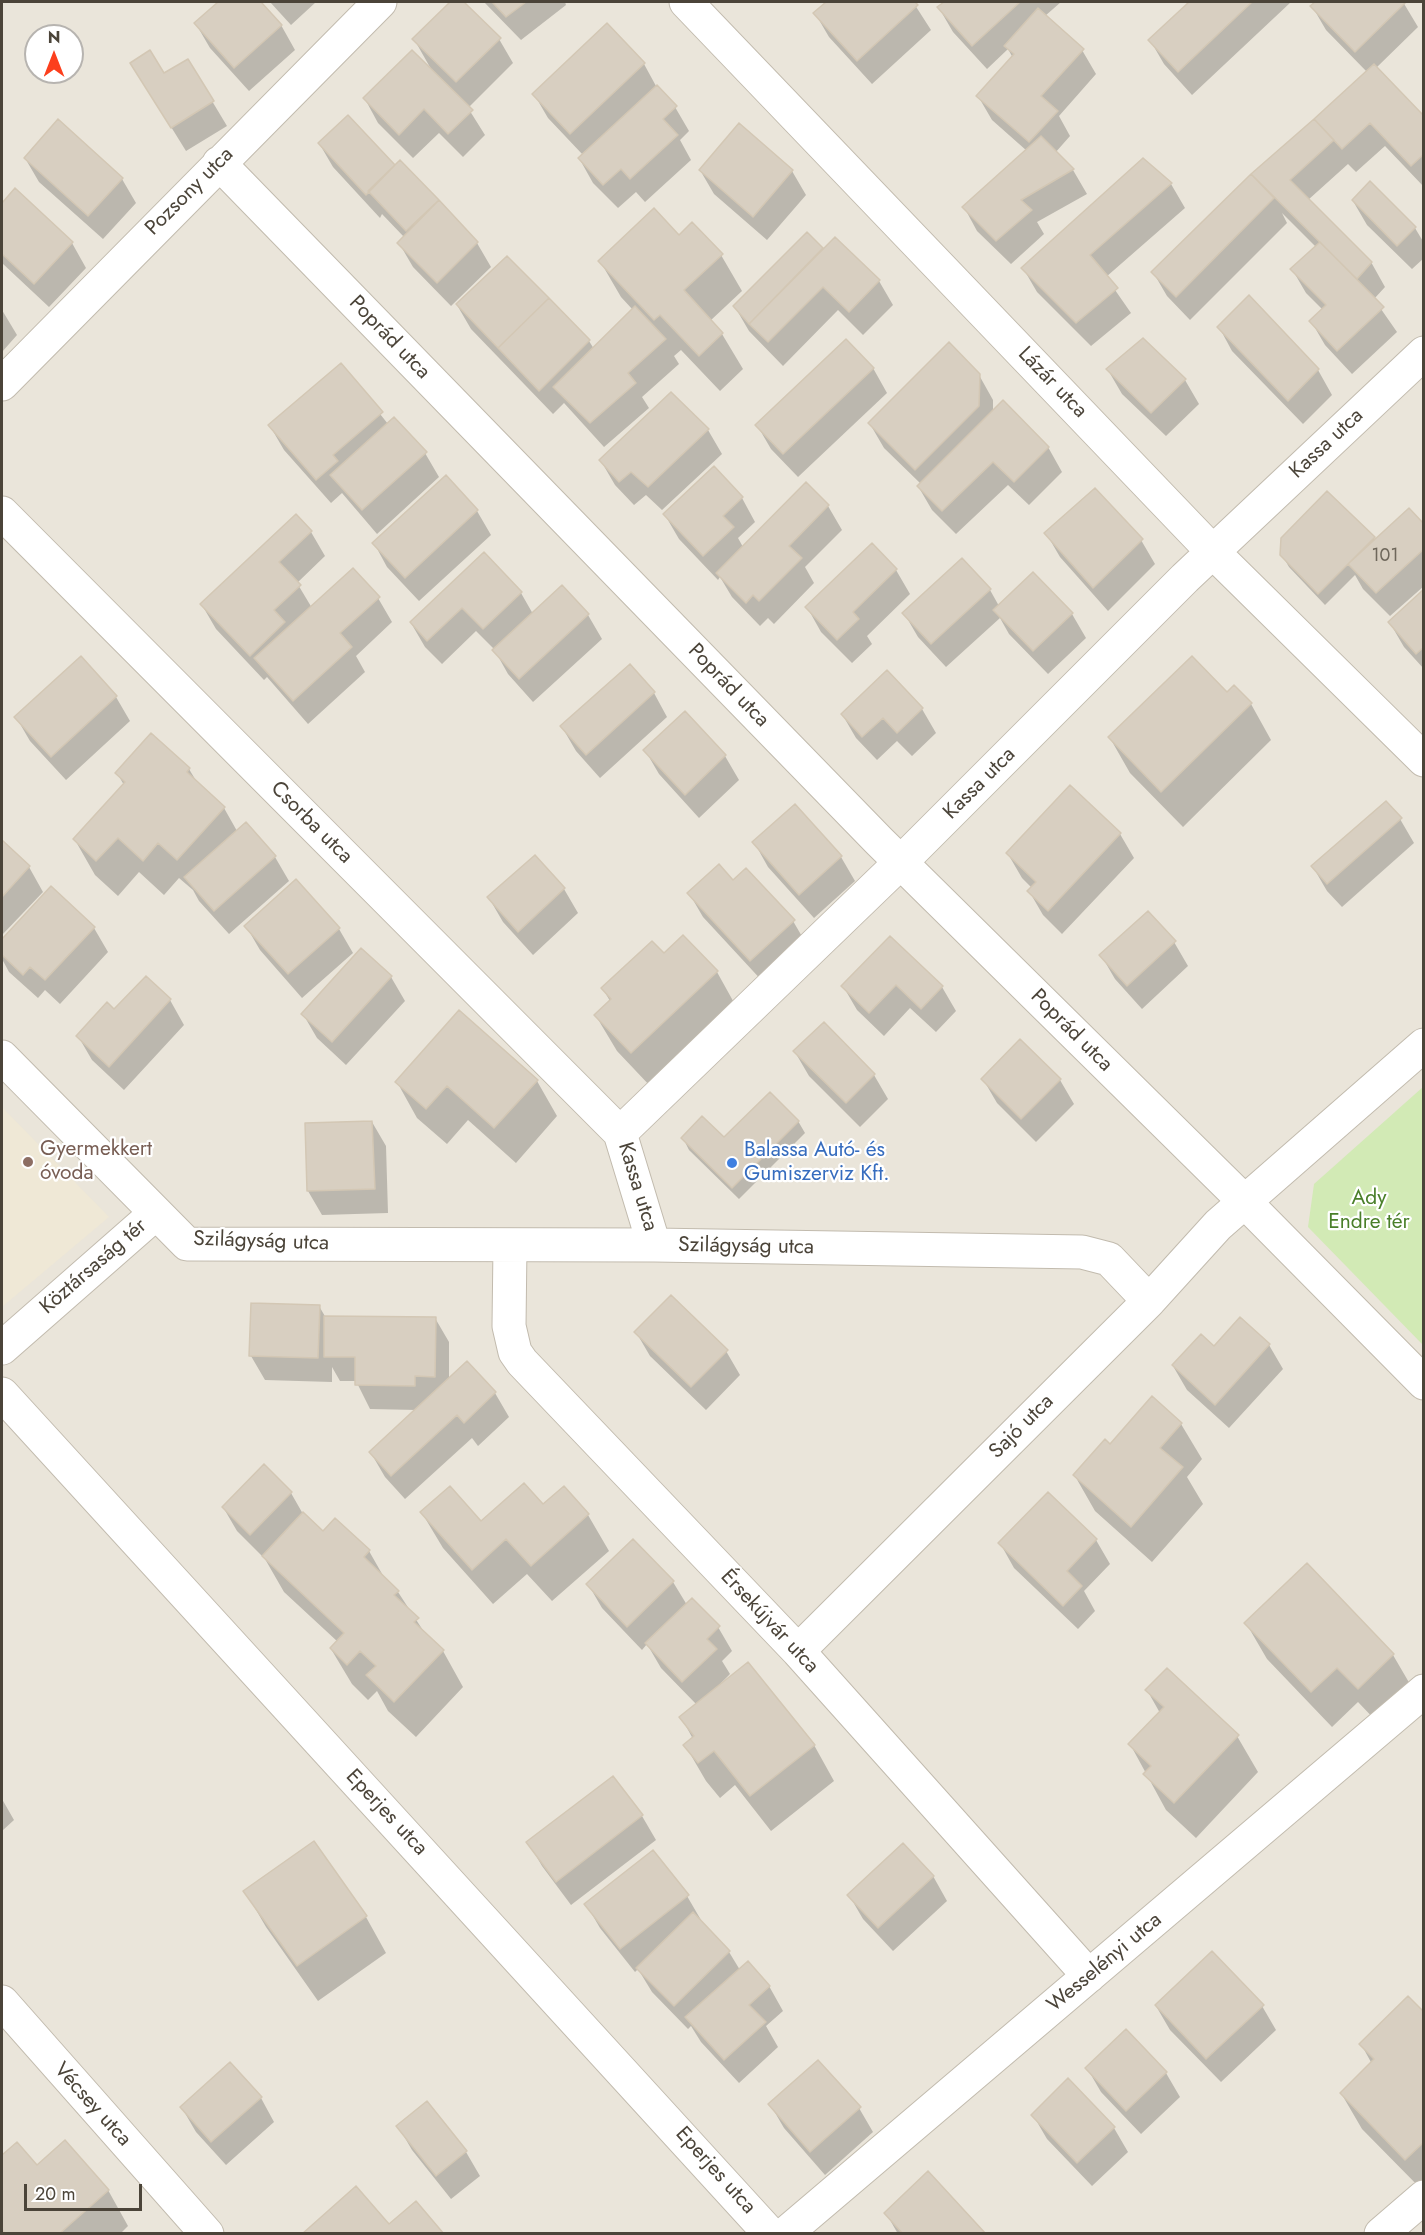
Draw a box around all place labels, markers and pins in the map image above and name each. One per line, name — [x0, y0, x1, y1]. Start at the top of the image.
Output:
place label: Gyermekkert óvoda — [40, 1137, 152, 1187]
place label: Balassa Autó- és Gumiszerviz Kft. — [744, 1138, 889, 1188]
marker: Gyermekkert óvoda — [21, 1155, 35, 1169]
marker: Balassa Autó- és Gumiszerviz Kft. — [725, 1156, 739, 1170]

